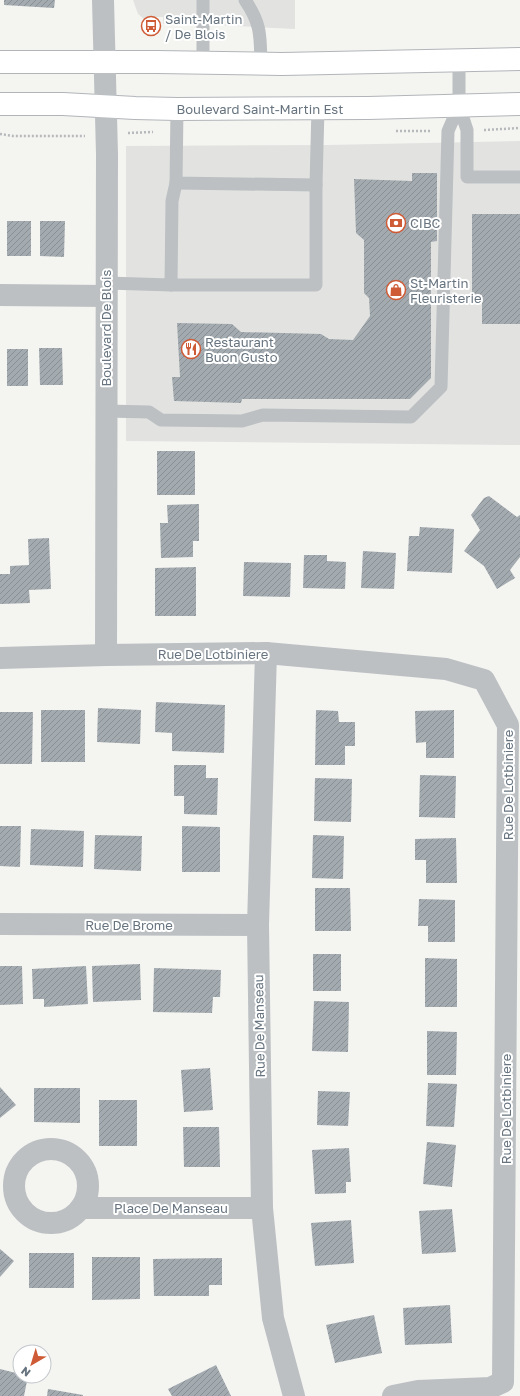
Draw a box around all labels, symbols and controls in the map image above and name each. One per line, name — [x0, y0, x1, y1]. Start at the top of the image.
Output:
place label: Saint-Martin / De Blois — [165, 11, 242, 42]
bus stop icon: Saint-Martin / De Blois — [140, 15, 162, 37]
street label: Boulevard Saint-Martin Est — [177, 101, 343, 117]
bank icon: CIBC — [385, 212, 407, 234]
place label: CIBC — [410, 215, 441, 231]
street label: Boulevard De Blois — [98, 269, 114, 386]
place label: St-Martin Fleuristerie — [410, 275, 481, 306]
shop icon: St-Martin Fleuristerie — [385, 279, 407, 301]
place label: Restaurant Buon Gusto — [205, 334, 278, 365]
restaurant icon: Restaurant Buon Gusto — [180, 338, 202, 360]
street label: Rue De Lotbiniere — [158, 646, 268, 662]
street label: Rue De Lotbiniere — [500, 730, 516, 840]
street label: Rue De Brome — [85, 917, 173, 933]
street label: Rue De Manseau — [250, 974, 268, 1078]
street label: Rue De Lotbiniere — [498, 1054, 514, 1164]
street label: Place De Manseau — [114, 1200, 228, 1216]
north arrow — [12, 1344, 52, 1384]
text: N — [18, 1365, 33, 1380]

